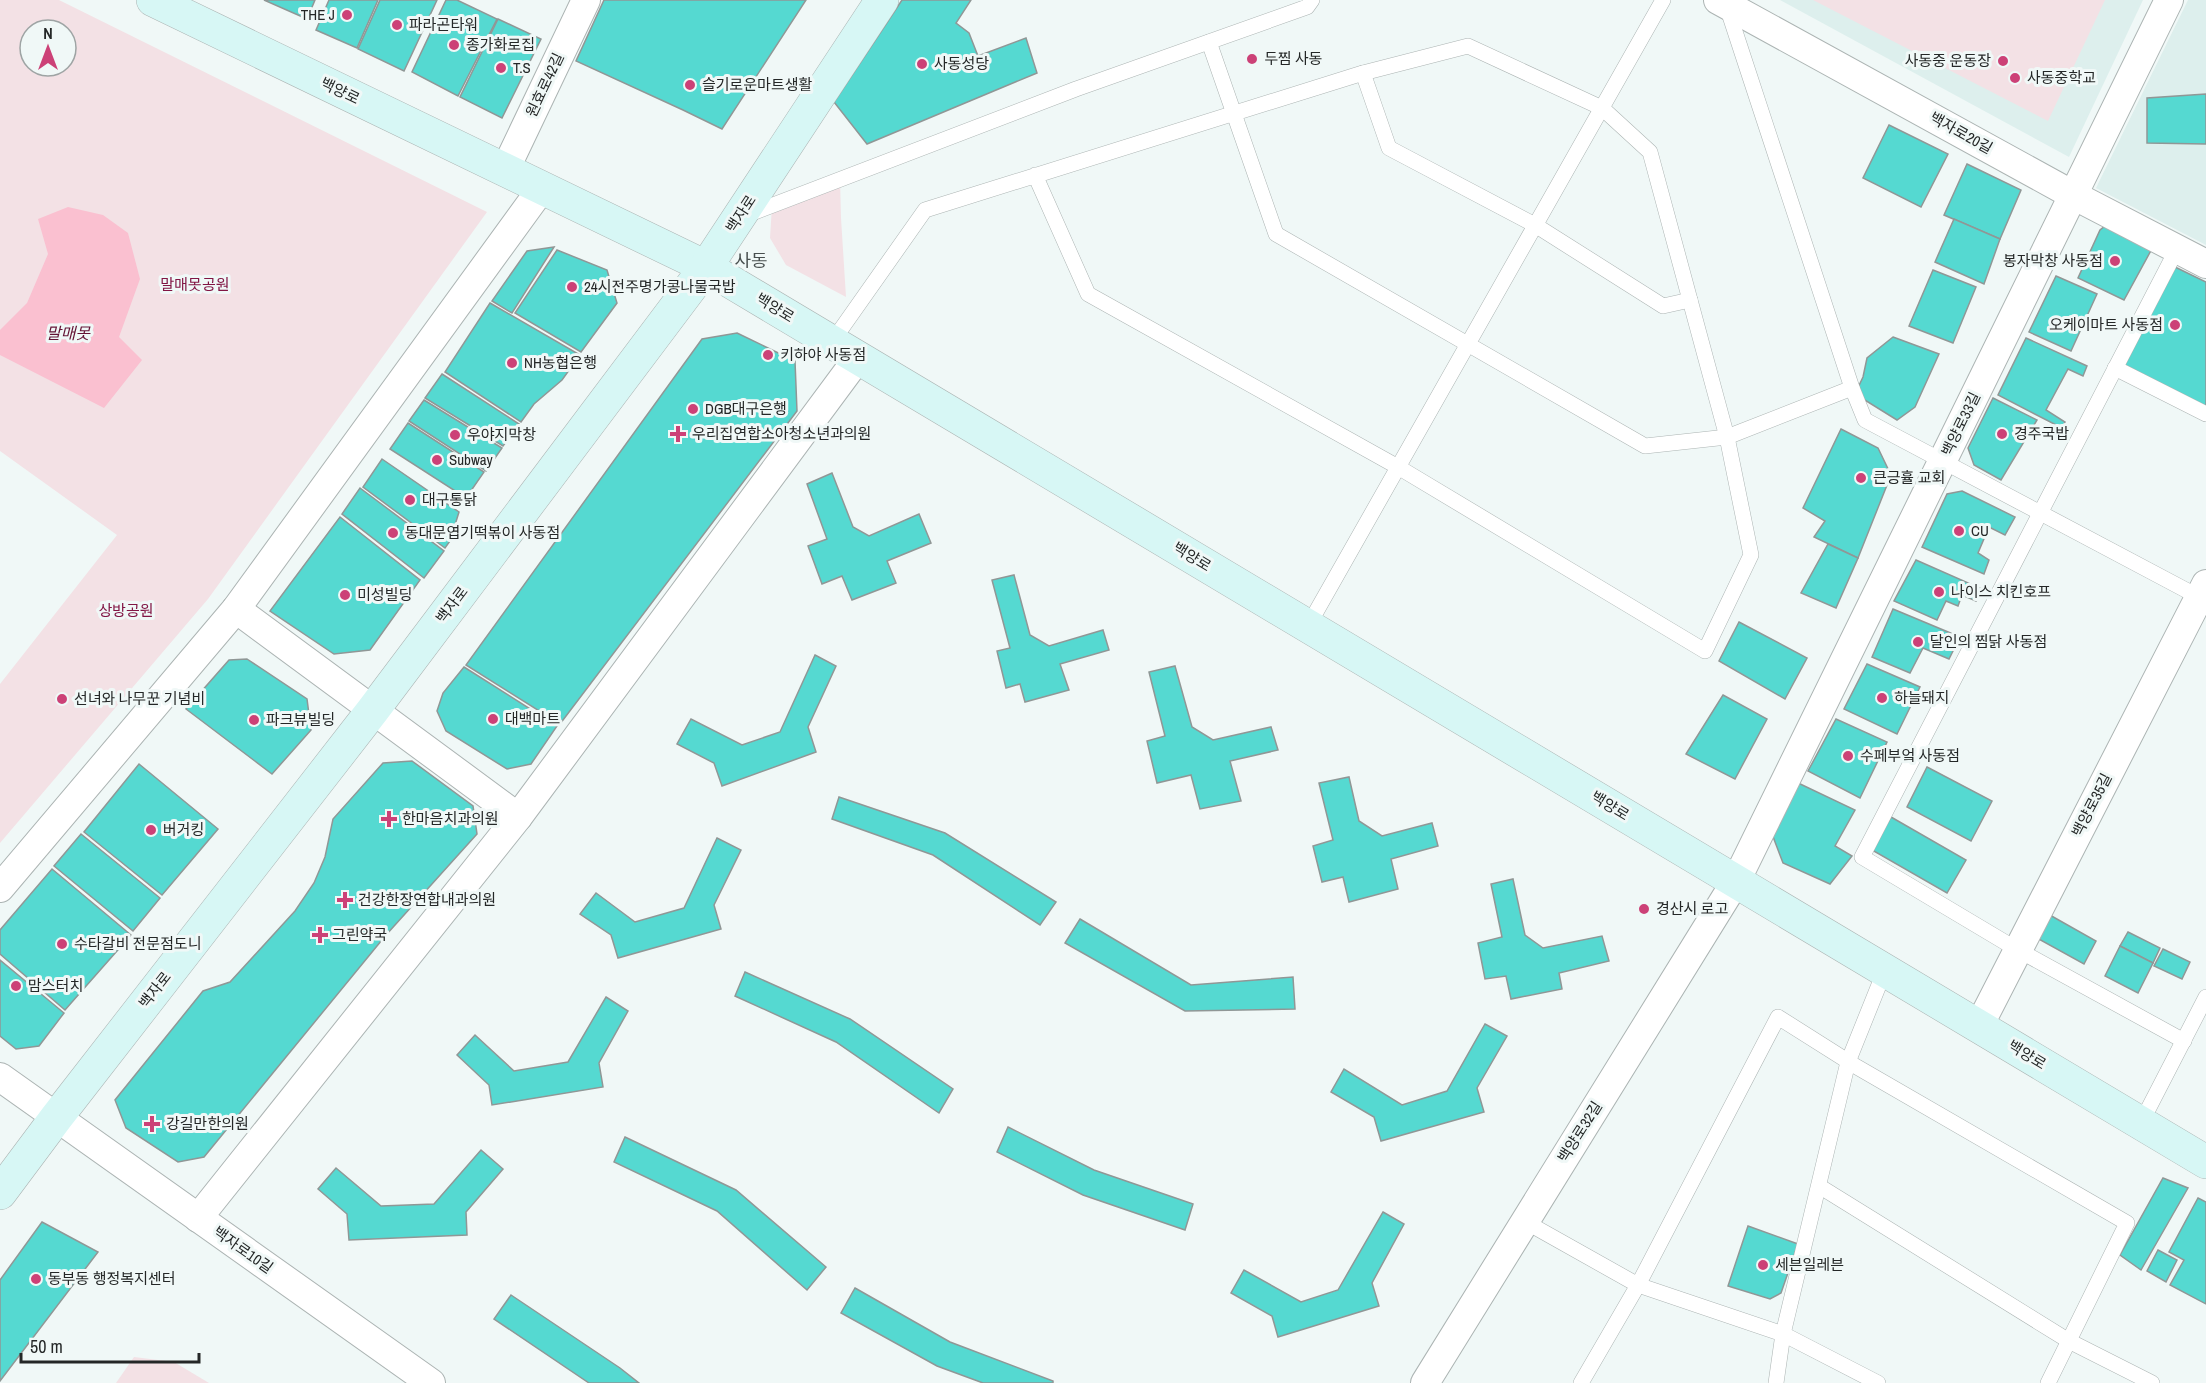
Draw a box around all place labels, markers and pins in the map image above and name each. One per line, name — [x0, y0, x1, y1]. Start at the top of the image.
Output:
place label: THE J — [301, 4, 335, 25]
marker: THE J — [340, 8, 354, 22]
place label: 파라곤타워 — [409, 14, 478, 35]
marker: 파라곤타워 — [390, 18, 404, 32]
place label: 종가화로집 — [466, 34, 535, 55]
marker: 종가화로집 — [447, 38, 461, 52]
place label: 두찜 사동 — [1264, 48, 1323, 69]
place label: 사동중 운동장 — [1905, 50, 1991, 71]
marker: 두찜 사동 — [1245, 52, 1259, 66]
place label: 사동성당 — [934, 53, 989, 74]
marker: 사동중 운동장 — [1996, 54, 2010, 68]
place label: T.S — [513, 57, 531, 78]
marker: 사동성당 — [915, 57, 929, 71]
marker: T.S — [494, 61, 508, 75]
place label: 사동중학교 — [2027, 67, 2096, 88]
marker: 사동중학교 — [2008, 71, 2022, 85]
place label: 슬기로운마트생활 — [702, 74, 813, 95]
marker: 슬기로운마트생활 — [683, 78, 697, 92]
place label: 봉자막창 사동점 — [2003, 250, 2103, 271]
marker: 봉자막창 사동점 — [2108, 254, 2122, 268]
place label: 24시전주명가콩나물국밥 — [584, 276, 736, 297]
marker: 24시전주명가콩나물국밥 — [565, 280, 579, 294]
place label: 오케이마트 사동점 — [2049, 314, 2163, 335]
marker: 오케이마트 사동점 — [2168, 318, 2182, 332]
place label: 키하야 사동점 — [780, 344, 866, 365]
marker: 키하야 사동점 — [761, 348, 775, 362]
place label: NH농협은행 — [524, 352, 597, 373]
marker: NH농협은행 — [505, 356, 519, 370]
place label: DGB대구은행 — [705, 398, 787, 419]
marker: DGB대구은행 — [686, 402, 700, 416]
place label: 우리집연합소아청소년과의원 — [692, 423, 871, 444]
place label: 경주국밥 — [2014, 423, 2069, 444]
place label: 우야지막창 — [467, 424, 536, 445]
marker: 우리집연합소아청소년과의원 — [669, 425, 687, 443]
marker: 경주국밥 — [1995, 427, 2009, 441]
marker: 우야지막창 — [448, 428, 462, 442]
place label: Subway — [449, 449, 494, 470]
marker: Subway — [430, 453, 444, 467]
place label: 큰긍휼 교회 — [1873, 467, 1945, 488]
marker: 큰긍휼 교회 — [1854, 471, 1868, 485]
place label: 대구통닭 — [422, 489, 477, 510]
marker: 대구통닭 — [403, 493, 417, 507]
place label: CU — [1971, 520, 1989, 541]
place label: 동대문엽기떡볶이 사동점 — [405, 522, 560, 543]
marker: CU — [1952, 524, 1966, 538]
marker: 동대문엽기떡볶이 사동점 — [386, 526, 400, 540]
place label: 나이스 치킨호프 — [1951, 581, 2051, 602]
place label: 미성빌딩 — [357, 584, 412, 605]
marker: 나이스 치킨호프 — [1932, 585, 1946, 599]
marker: 미성빌딩 — [338, 588, 352, 602]
place label: 달인의 찜닭 사동점 — [1930, 631, 2047, 652]
marker: 달인의 찜닭 사동점 — [1911, 635, 1925, 649]
place label: 하늘돼지 — [1894, 687, 1949, 708]
place label: 선녀와 나무꾼 기념비 — [74, 688, 205, 709]
marker: 하늘돼지 — [1875, 691, 1889, 705]
marker: 선녀와 나무꾼 기념비 — [55, 692, 69, 706]
place label: 대백마트 — [505, 708, 560, 729]
place label: 파크뷰빌딩 — [266, 709, 335, 730]
marker: 대백마트 — [486, 712, 500, 726]
marker: 파크뷰빌딩 — [247, 713, 261, 727]
place label: 수페부엌 사동점 — [1860, 745, 1960, 766]
marker: 수페부엌 사동점 — [1841, 749, 1855, 763]
place label: 한마음치과의원 — [402, 808, 499, 829]
marker: 한마음치과의원 — [380, 810, 398, 828]
place label: 버거킹 — [163, 819, 204, 840]
marker: 버거킹 — [144, 823, 158, 837]
place label: 건강한장연합내과의원 — [358, 889, 496, 910]
marker: 건강한장연합내과의원 — [336, 891, 354, 909]
place label: 경산시 로고 — [1656, 898, 1729, 919]
marker: 경산시 로고 — [1637, 902, 1651, 916]
place label: 그린약국 — [332, 924, 387, 945]
marker: 그린약국 — [313, 928, 327, 942]
place label: 수타갈비 전문점도니 — [74, 933, 202, 954]
marker: 수타갈비 전문점도니 — [55, 937, 69, 951]
place label: 맘스터치 — [28, 975, 83, 996]
marker: 맘스터치 — [9, 979, 23, 993]
place label: 강길만한의원 — [166, 1113, 249, 1134]
marker: 강길만한의원 — [143, 1115, 161, 1133]
place label: 세븐일레븐 — [1775, 1254, 1844, 1275]
marker: 세븐일레븐 — [1756, 1258, 1770, 1272]
place label: 동부동 행정복지센터 — [48, 1268, 176, 1289]
marker: 동부동 행정복지센터 — [29, 1272, 43, 1286]

